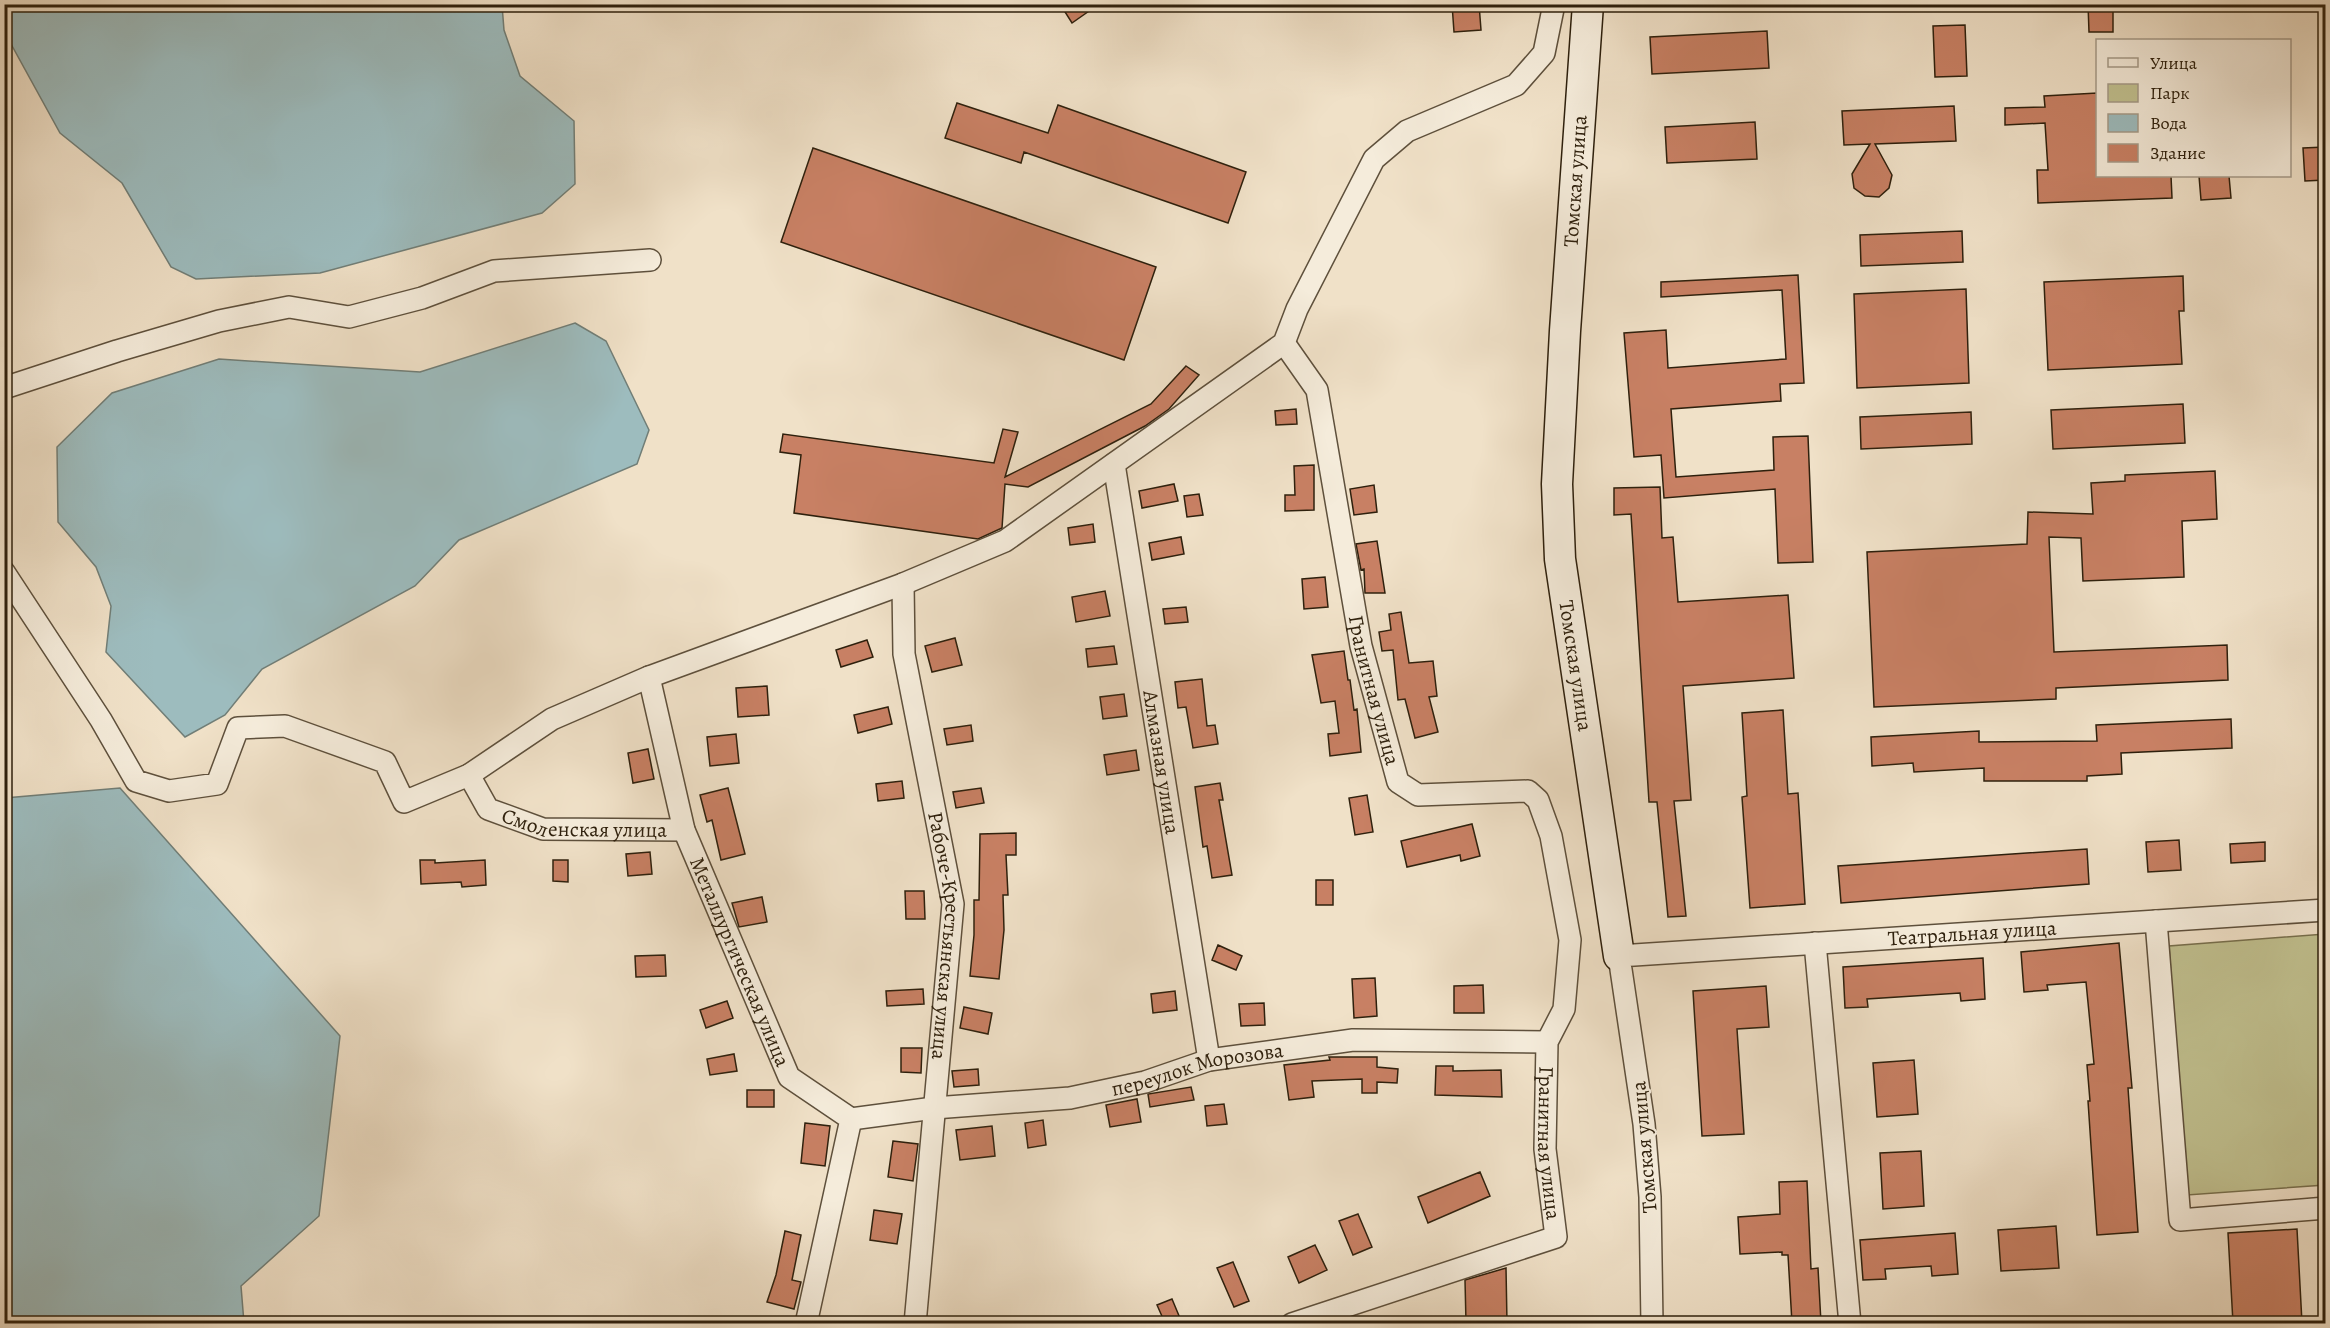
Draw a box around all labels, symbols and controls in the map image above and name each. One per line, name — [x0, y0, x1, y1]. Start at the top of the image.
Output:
legend — [2096, 39, 2291, 177]
text: Улица — [2150, 51, 2198, 75]
text: Парк — [2150, 81, 2190, 105]
text: Вода — [2150, 111, 2188, 135]
street label: Томская улица — [1556, 114, 1594, 248]
text: Здание — [2150, 141, 2206, 165]
street label: Томская улица — [1552, 598, 1599, 733]
street label: Гранитная улица — [1342, 613, 1407, 768]
street label: Алмазная улица — [1136, 687, 1187, 837]
street label: Смоленская улица — [498, 801, 667, 844]
street label: Рабоче-Крестьянская улица — [921, 809, 967, 1061]
street label: Металлургическая улица — [683, 852, 797, 1071]
street label: Театральная улица — [1887, 914, 2058, 952]
street label: переулок Морозова — [1109, 1036, 1285, 1103]
street label: Гранитная улица — [1531, 1066, 1568, 1222]
street label: Томская улица — [1624, 1080, 1664, 1214]

